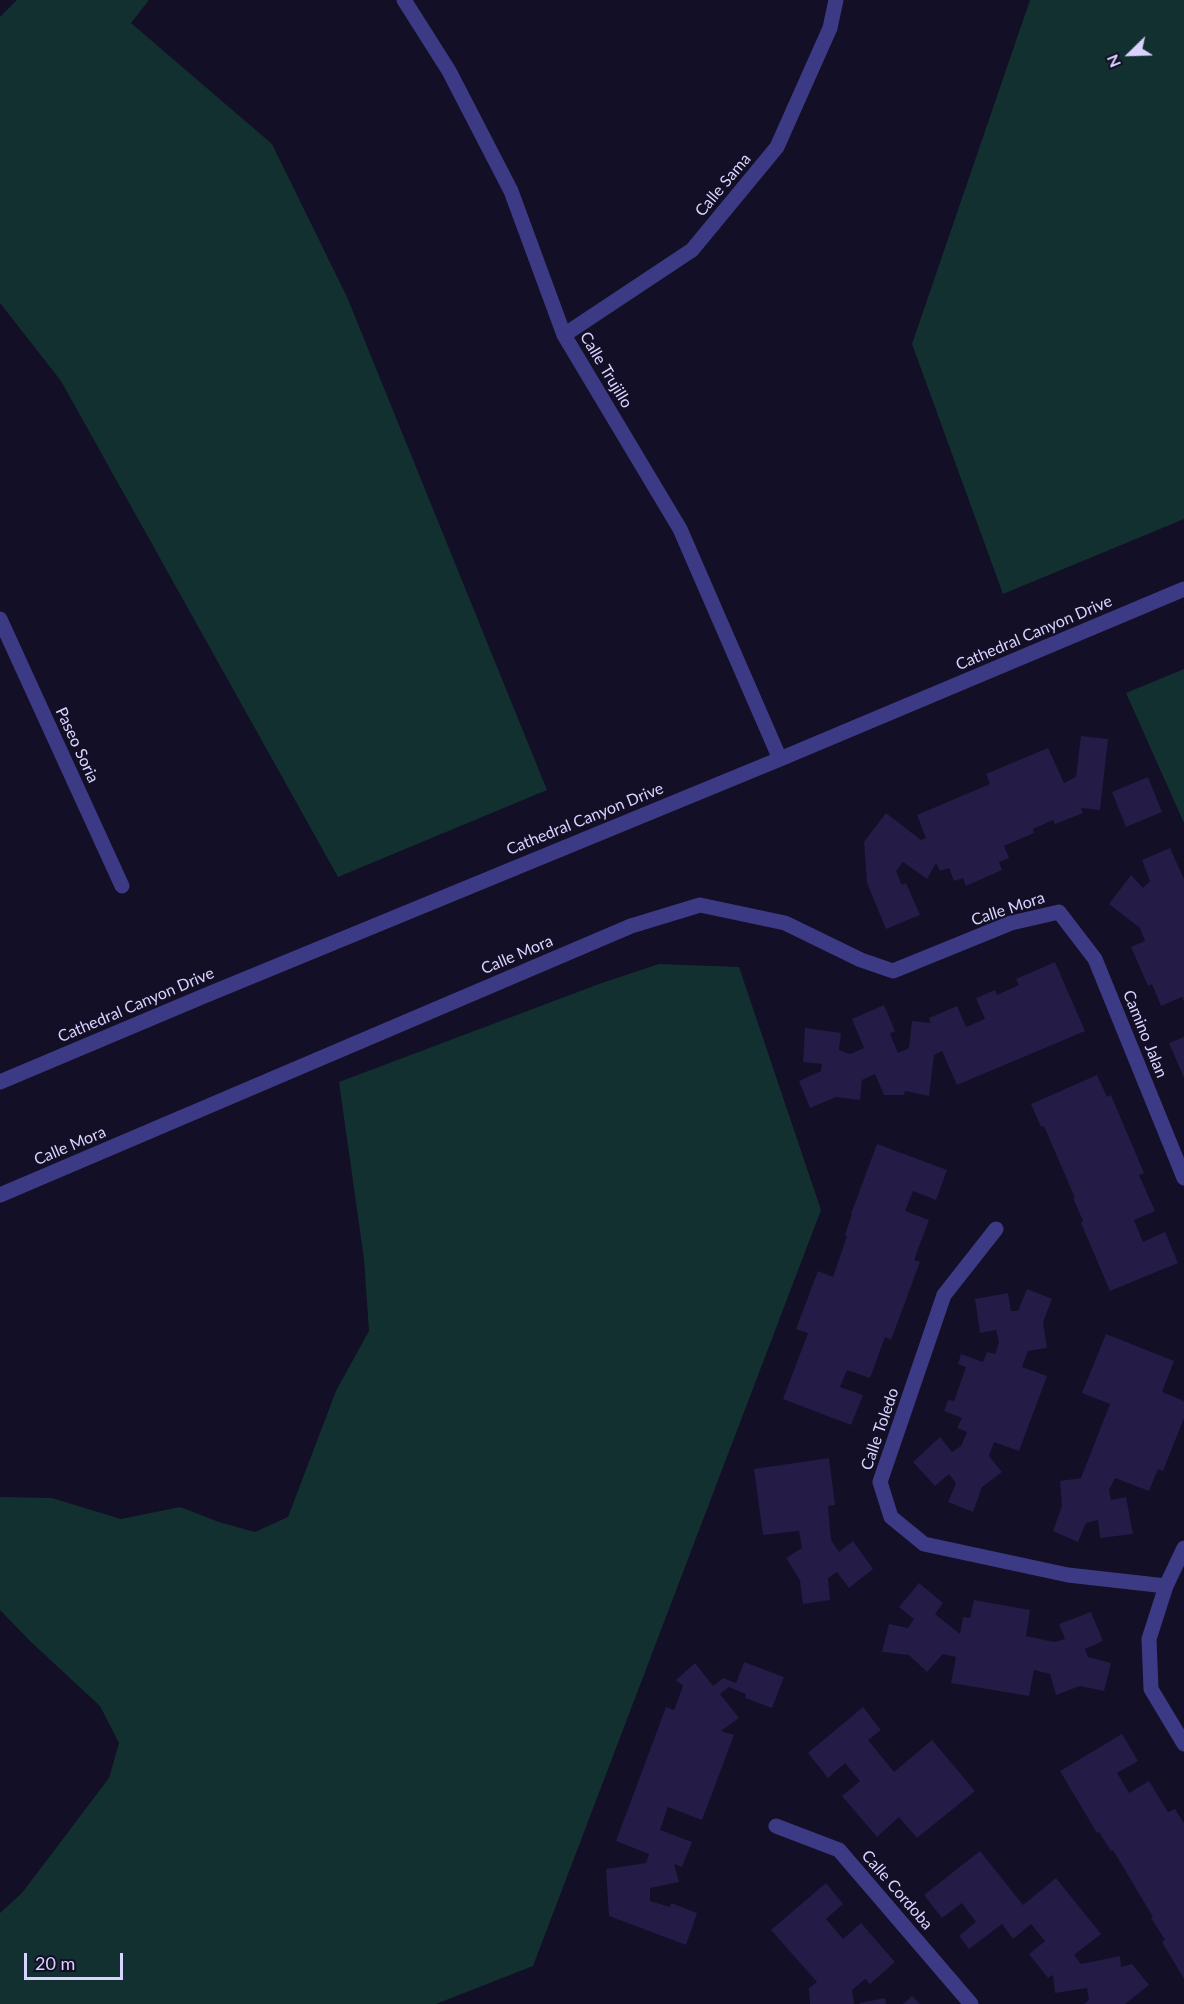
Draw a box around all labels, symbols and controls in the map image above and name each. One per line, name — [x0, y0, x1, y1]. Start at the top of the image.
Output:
north arrow — [1100, 24, 1160, 84]
text: N — [1102, 52, 1124, 71]
street label: Calle Sama — [691, 150, 755, 220]
street label: Calle Trujillo — [576, 328, 636, 412]
street label: Cathedral Canyon Drive — [953, 591, 1115, 675]
street label: Paseo Soria — [51, 704, 103, 786]
street label: Cathedral Canyon Drive — [504, 779, 666, 859]
street label: Calle Mora — [969, 888, 1047, 930]
street label: Calle Mora — [478, 931, 556, 979]
street label: Cathedral Canyon Drive — [55, 963, 217, 1047]
street label: Camino Jalan — [1119, 987, 1171, 1081]
street label: Calle Mora — [31, 1122, 109, 1170]
street label: Calle Toledo — [857, 1385, 903, 1473]
street label: Calle Cordoba — [857, 1846, 937, 1934]
scale bar — [27, 1941, 126, 1979]
text: 20 m — [35, 1952, 75, 1974]

